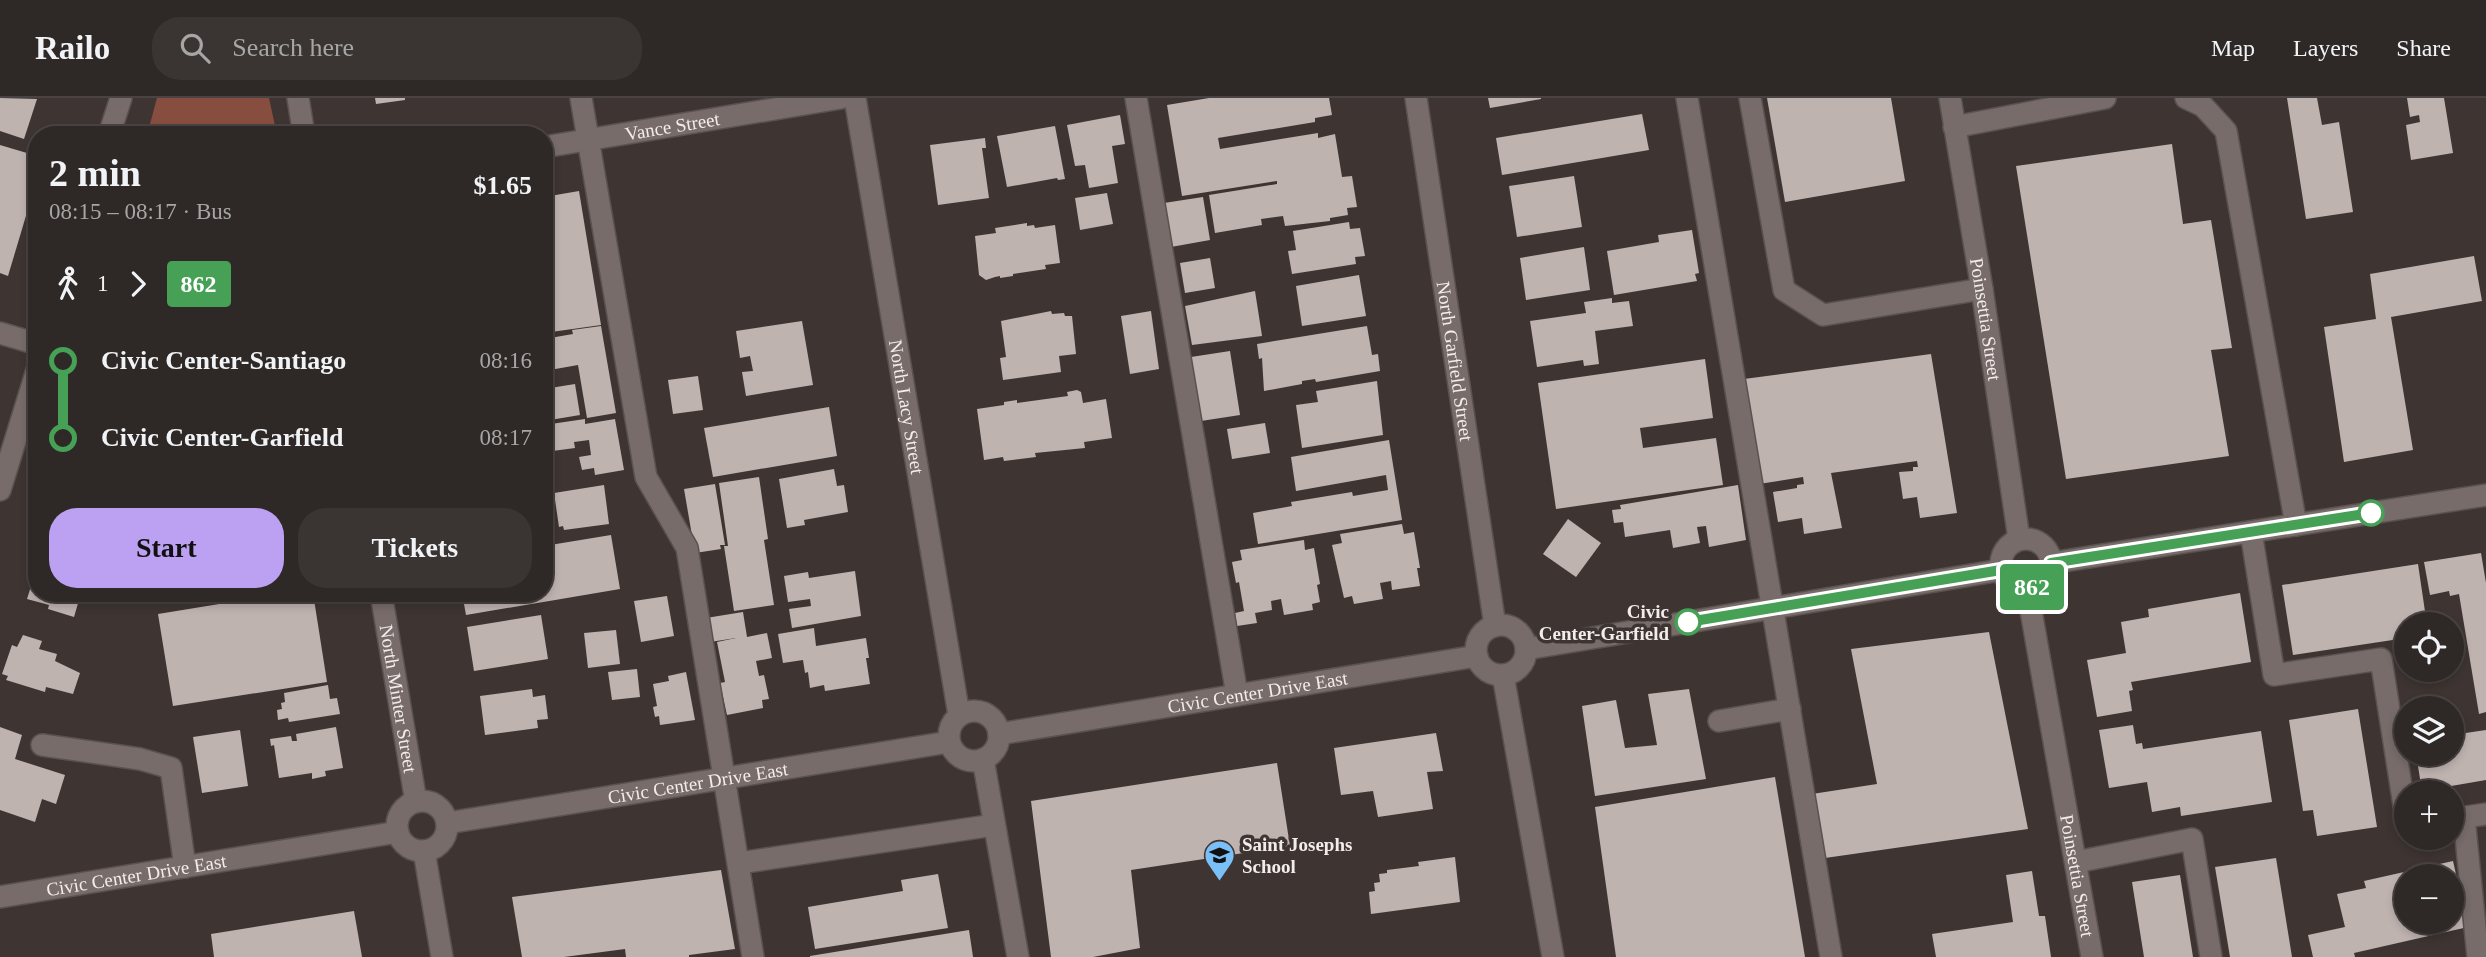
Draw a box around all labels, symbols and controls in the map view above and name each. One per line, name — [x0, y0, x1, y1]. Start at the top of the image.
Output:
search box — [152, 17, 642, 80]
icon: search — [176, 29, 214, 67]
text: Railo — [35, 30, 110, 66]
text: Search here — [232, 33, 354, 62]
text: Map — [2211, 35, 2255, 61]
text: Layers — [2293, 35, 2358, 61]
text: Share — [2396, 35, 2451, 61]
street label: Vance Street — [624, 108, 722, 144]
text: 2 min — [49, 152, 141, 194]
text: $1.65 — [474, 171, 532, 200]
text: 08:15 – 08:17 · Bus — [49, 199, 232, 224]
street label: Poinsettia Street — [1966, 256, 2006, 383]
icon: walk — [49, 265, 87, 303]
icon: forward — [119, 265, 157, 303]
text: 1 — [97, 271, 109, 296]
text: 862 — [181, 271, 217, 297]
street label: North Garfield Street — [1433, 280, 1477, 443]
street label: North Lacy Street — [885, 338, 928, 476]
text: Civic Center-Santiago — [101, 346, 346, 375]
text: 08:16 — [480, 348, 532, 373]
text: Civic Center-Garfield — [101, 423, 343, 452]
text: 08:17 — [480, 425, 532, 450]
unlabelled marker — [2358, 500, 2384, 526]
button: Start — [49, 508, 284, 588]
button: Tickets — [298, 508, 532, 588]
line badge: 862 — [1992, 564, 2072, 610]
text: 862 — [2014, 574, 2050, 600]
place label: Civic Center-Garfield — [1539, 601, 1669, 644]
marker: Civic Center-Garfield — [1675, 609, 1701, 635]
map controls — [2394, 612, 2464, 934]
button: locate — [2394, 612, 2464, 682]
street label: North Minter Street — [375, 623, 421, 775]
street label: Civic Center Drive East — [1166, 667, 1350, 717]
button: layers — [2394, 696, 2464, 766]
street label: Civic Center Drive East — [606, 758, 790, 808]
button: + — [2394, 780, 2464, 850]
street label: Poinsettia Street — [2056, 813, 2098, 939]
place label: Saint Josephs School — [1242, 834, 1352, 877]
school or university icon: Saint Josephs School — [1202, 838, 1236, 882]
street label: Civic Center Drive East — [45, 850, 229, 900]
button: − — [2394, 864, 2464, 934]

